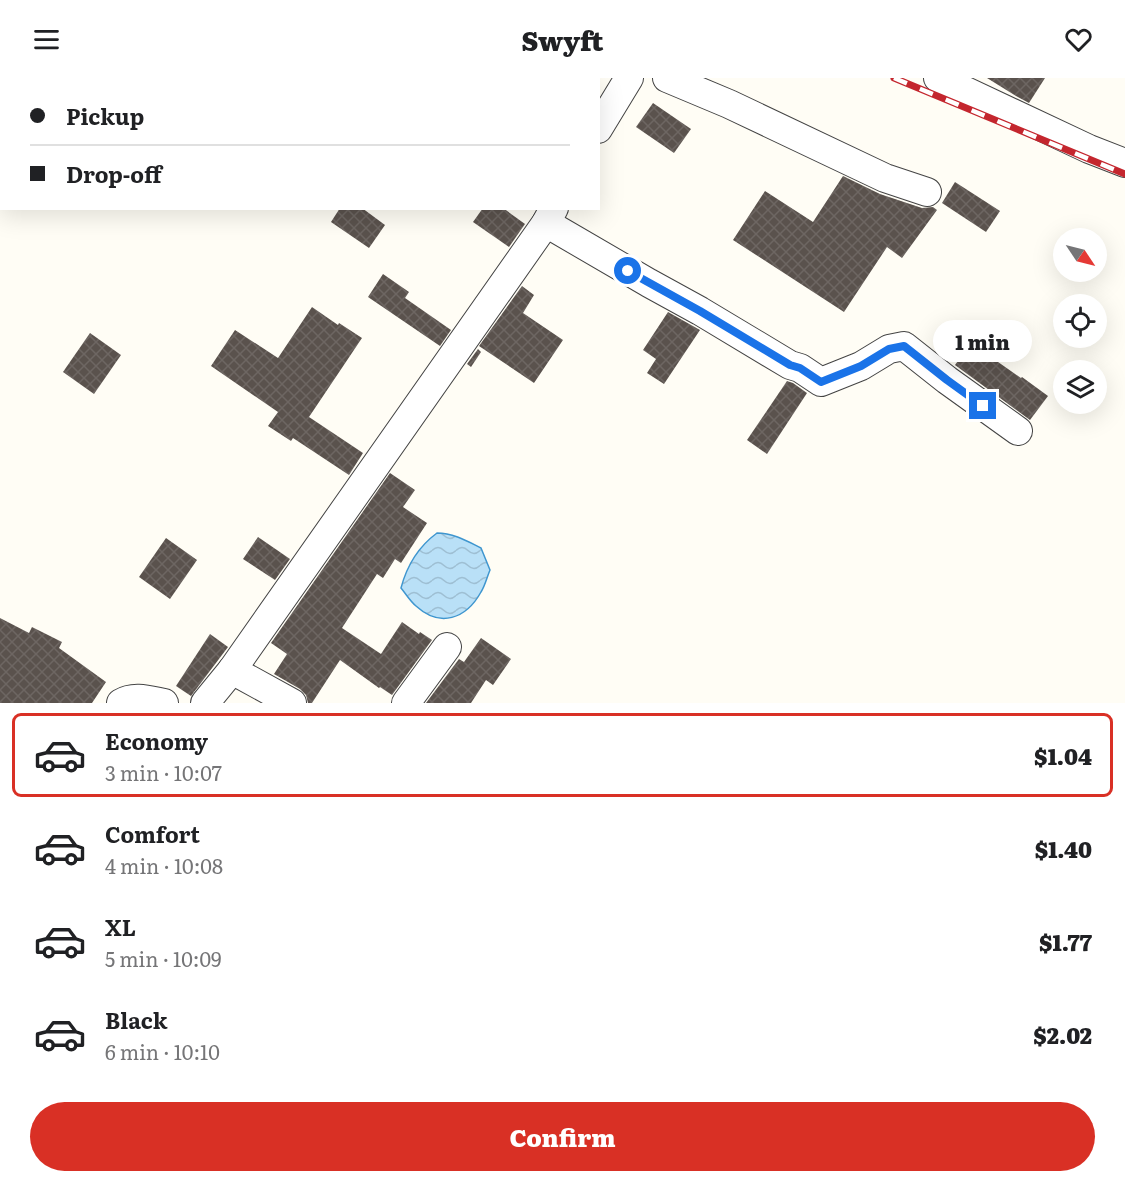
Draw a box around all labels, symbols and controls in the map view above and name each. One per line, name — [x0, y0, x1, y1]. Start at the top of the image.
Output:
text: Swyft — [522, 19, 604, 59]
icon: menu — [30, 23, 63, 56]
icon: heart — [1062, 23, 1095, 56]
text: Pickup — [66, 99, 144, 132]
text: Drop-off — [66, 157, 162, 190]
north arrow — [1053, 228, 1107, 282]
map controls — [1053, 228, 1107, 414]
route start — [614, 257, 641, 284]
button: locate — [1053, 294, 1107, 348]
callout: 1 min — [934, 319, 1032, 361]
text: 1 min — [955, 326, 1010, 356]
button: layers — [1053, 360, 1107, 414]
route end — [969, 392, 996, 419]
text: Economy — [105, 724, 208, 757]
icon: car — [33, 728, 87, 782]
text: $1.04 — [1034, 739, 1092, 772]
text: 3 min · 10:07 — [105, 757, 222, 787]
text: Comfort — [105, 817, 200, 850]
icon: car — [33, 821, 87, 875]
text: $1.40 — [1035, 832, 1092, 865]
text: 4 min · 10:08 — [105, 850, 223, 880]
text: XL — [105, 910, 136, 943]
icon: car — [33, 914, 87, 968]
text: $1.77 — [1039, 925, 1092, 958]
text: 5 min · 10:09 — [105, 943, 222, 973]
text: Black — [105, 1003, 167, 1036]
icon: car — [33, 1007, 87, 1061]
text: $2.02 — [1033, 1018, 1092, 1051]
text: 6 min · 10:10 — [105, 1036, 220, 1066]
button: Confirm — [30, 1102, 1095, 1171]

